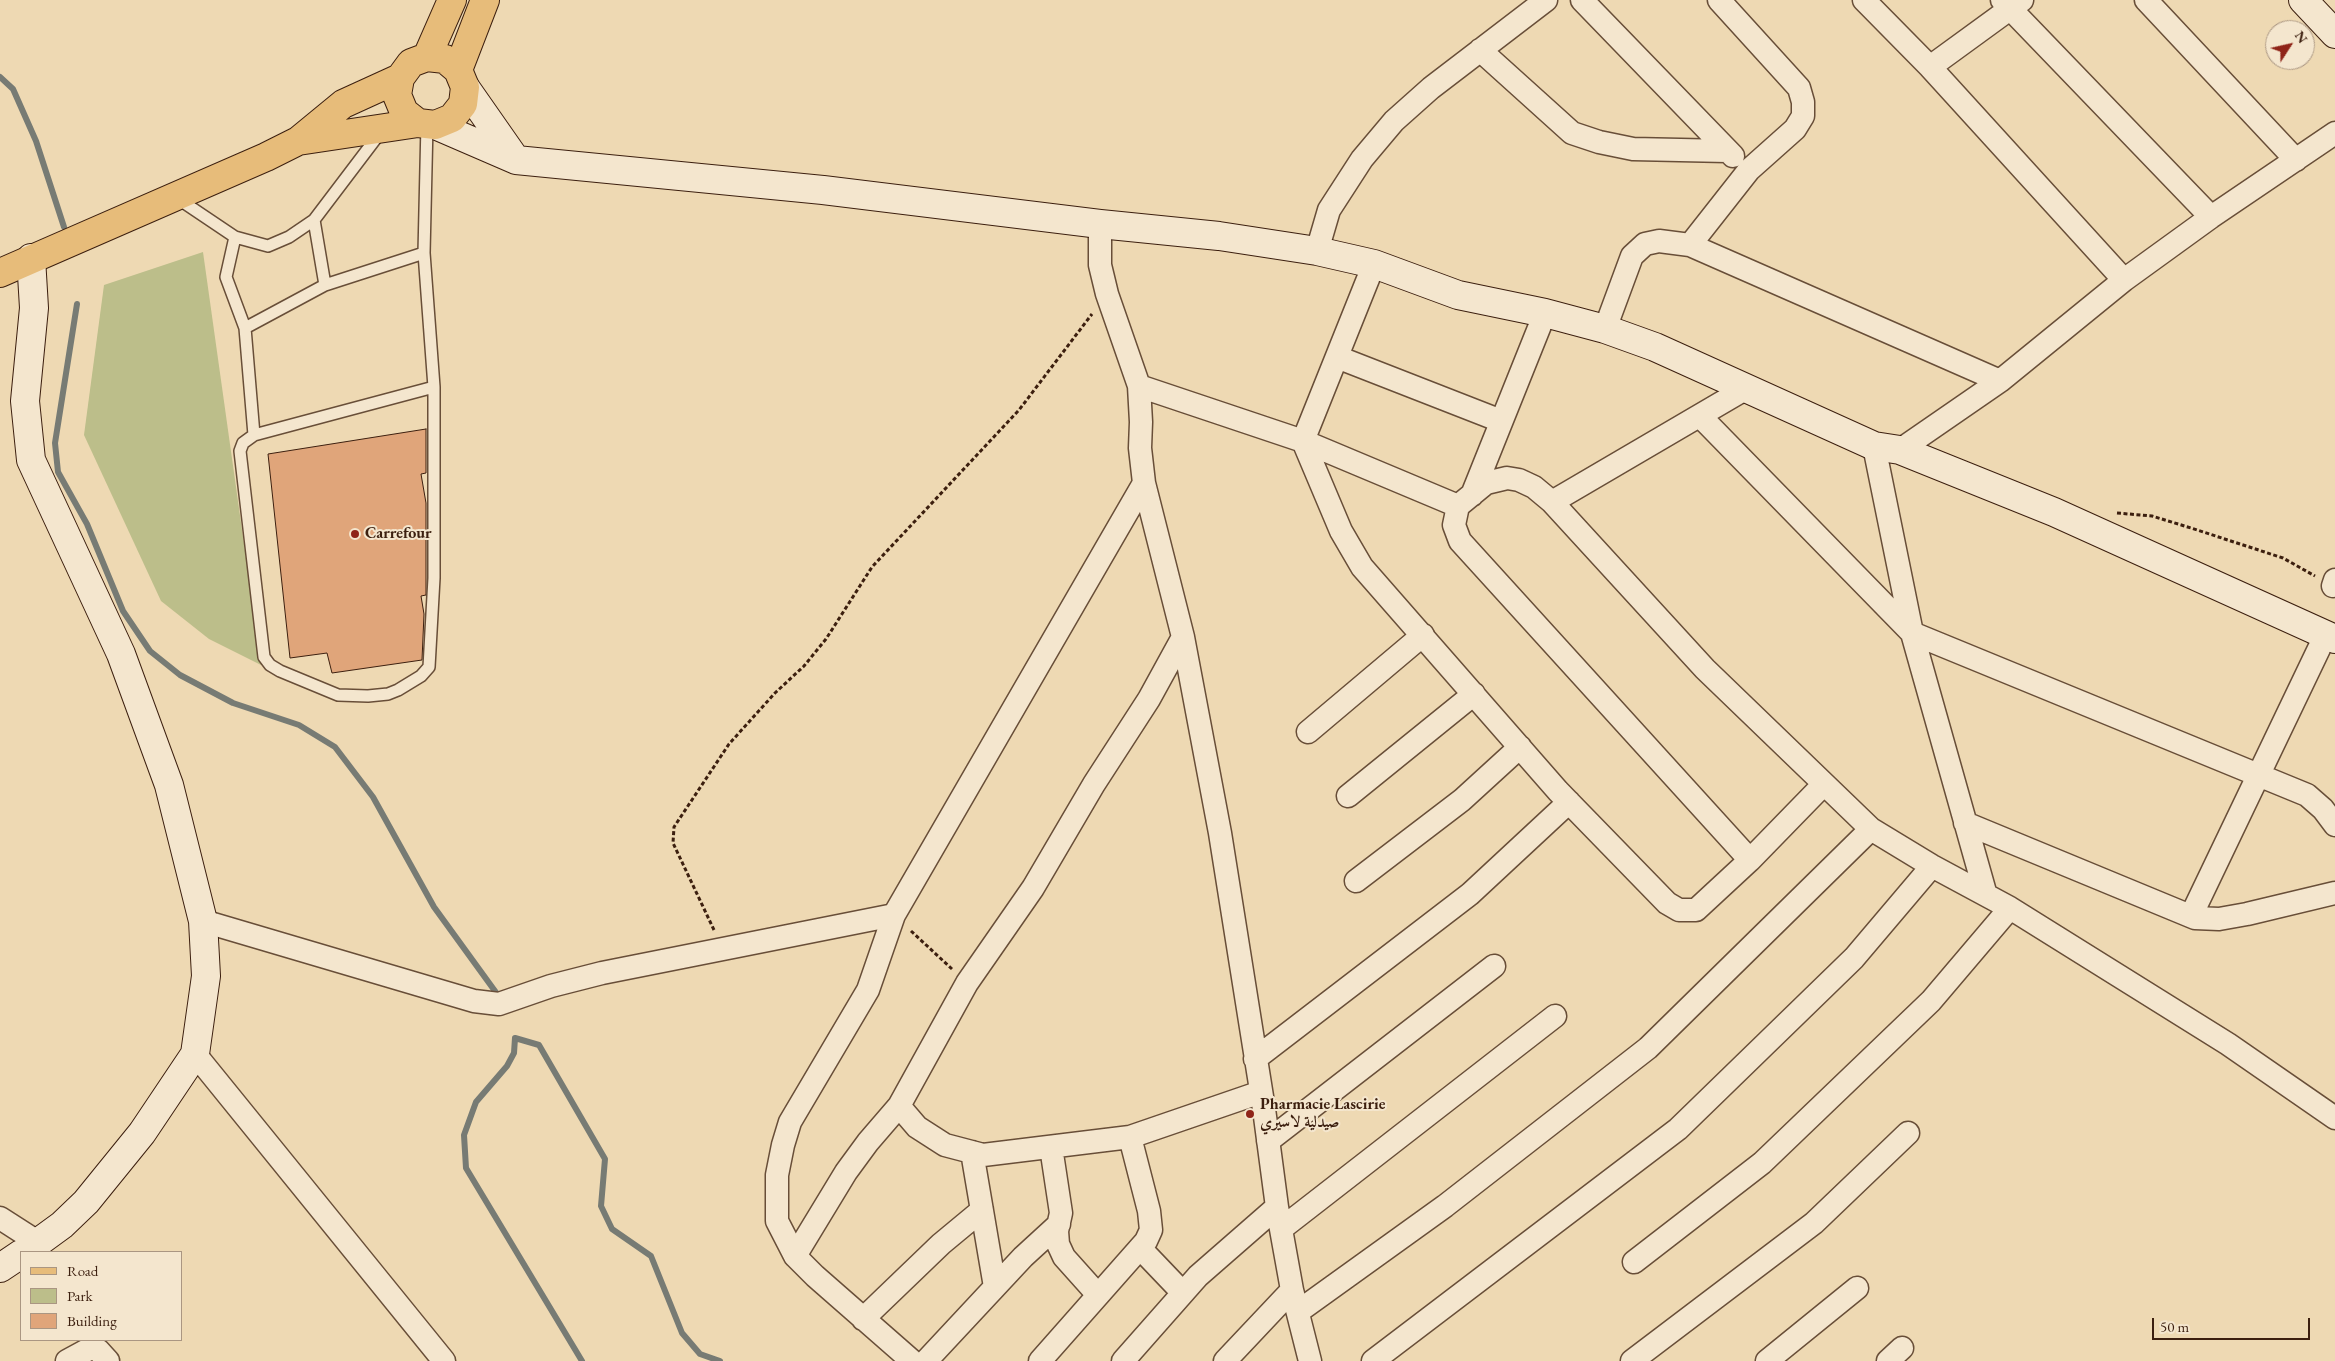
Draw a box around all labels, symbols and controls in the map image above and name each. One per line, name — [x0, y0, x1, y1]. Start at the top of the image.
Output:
north arrow — [2265, 20, 2315, 70]
text: N — [2291, 27, 2312, 47]
place label: Carrefour — [365, 524, 432, 544]
marker: Carrefour — [349, 528, 361, 540]
place label: Pharmacie Lascirie صيدلية لاسيري — [1260, 1095, 1385, 1133]
marker: Pharmacie Lascirie صيدلية لاسيري — [1244, 1108, 1256, 1120]
legend — [20, 1251, 182, 1341]
text: Road — [67, 1261, 98, 1280]
text: Park — [67, 1286, 93, 1305]
scale bar — [2155, 1308, 2312, 1340]
text: Building — [67, 1311, 117, 1330]
text: 50 m — [2160, 1317, 2189, 1336]

